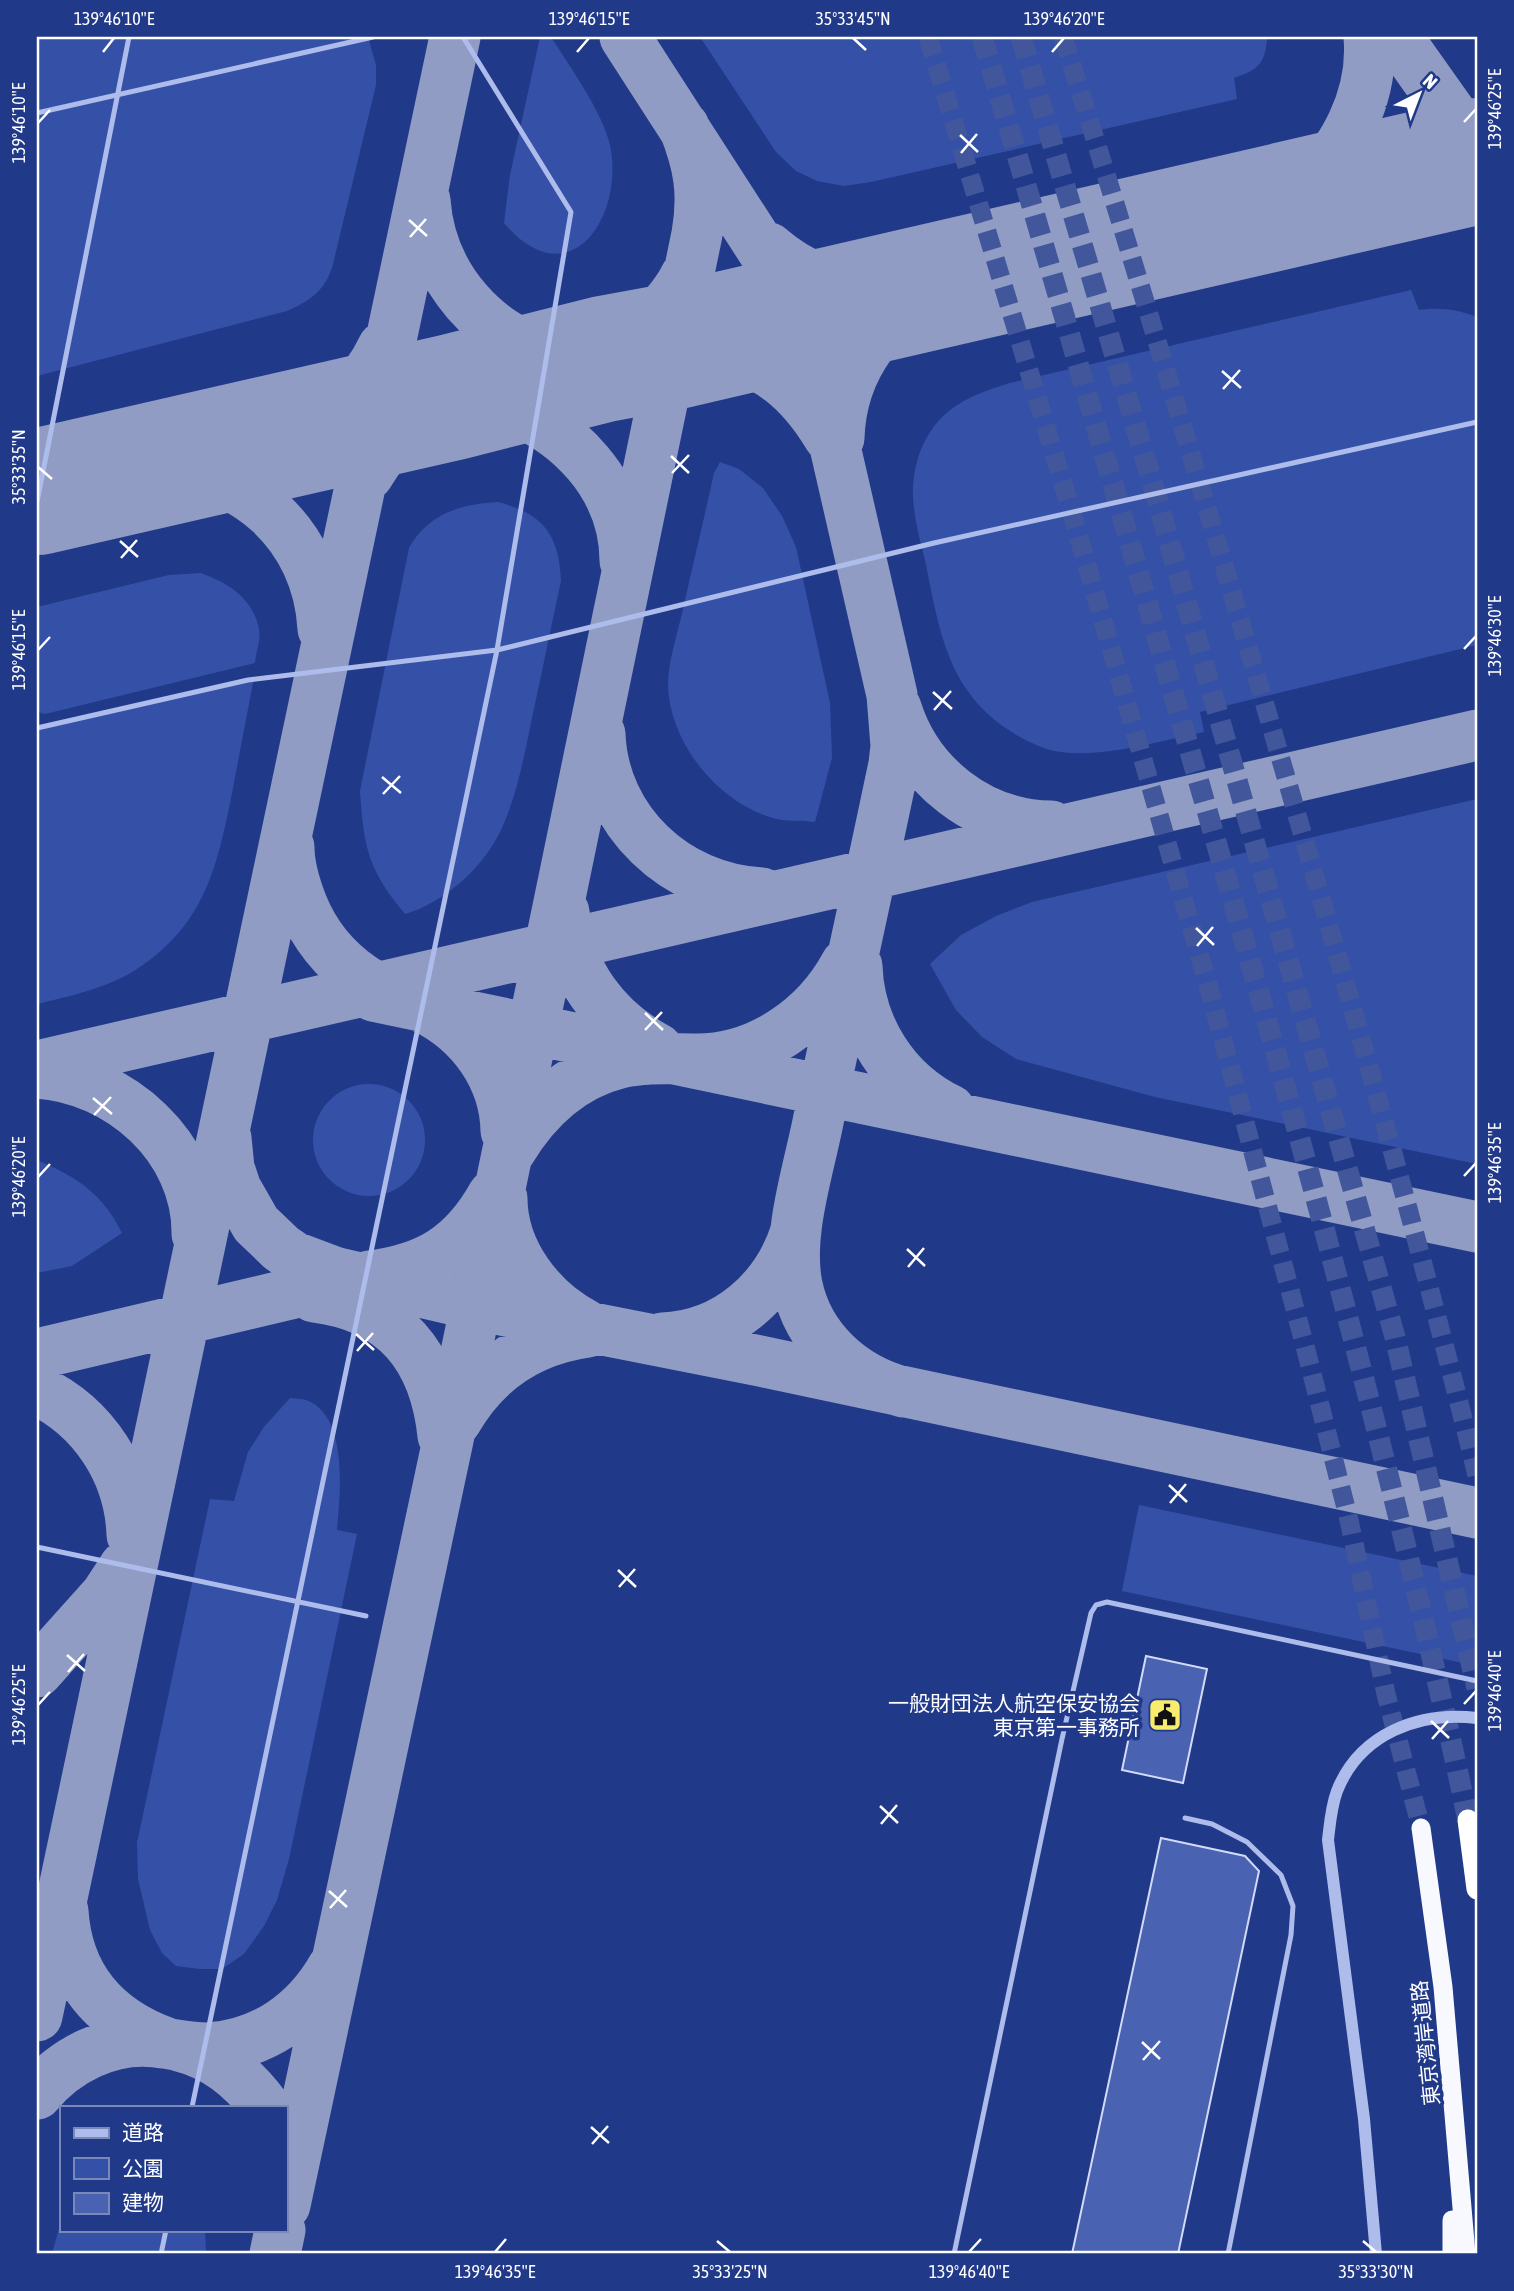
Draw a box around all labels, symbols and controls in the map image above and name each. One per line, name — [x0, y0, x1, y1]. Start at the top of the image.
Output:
text: 139°46'10"E — [74, 8, 155, 29]
text: 139°46'15"E — [549, 8, 630, 29]
text: 35°33'45"N — [815, 8, 891, 29]
text: 139°46'20"E — [1024, 8, 1105, 29]
north arrow — [1384, 60, 1454, 130]
text: 139°46'25"E — [1484, 68, 1505, 149]
text: N — [1419, 69, 1442, 93]
text: 139°46'10"E — [8, 82, 29, 163]
text: 35°33'35"N — [8, 429, 29, 505]
text: 139°46'30"E — [1484, 595, 1505, 676]
text: 139°46'15"E — [8, 609, 29, 690]
text: 139°46'35"E — [1484, 1122, 1505, 1203]
text: 139°46'20"E — [8, 1136, 29, 1217]
text: 139°46'40"E — [1484, 1650, 1505, 1731]
text: 139°46'25"E — [8, 1664, 29, 1745]
place label: 一般財団法人航空保安協会 東京第一事務所 — [888, 1691, 1140, 1739]
public building icon: 一般財団法人航空保安協会 東京第一事務所 — [1146, 1696, 1184, 1734]
street label: 東京湾岸道路 — [1406, 1979, 1444, 2107]
legend — [60, 2106, 287, 2232]
text: 道路 — [122, 2120, 164, 2144]
text: 公園 — [122, 2156, 164, 2180]
text: 建物 — [122, 2190, 164, 2214]
text: 139°46'35"E — [455, 2261, 536, 2282]
text: 35°33'25"N — [692, 2261, 768, 2282]
text: 139°46'40"E — [929, 2261, 1010, 2282]
text: 35°33'30"N — [1338, 2261, 1414, 2282]

